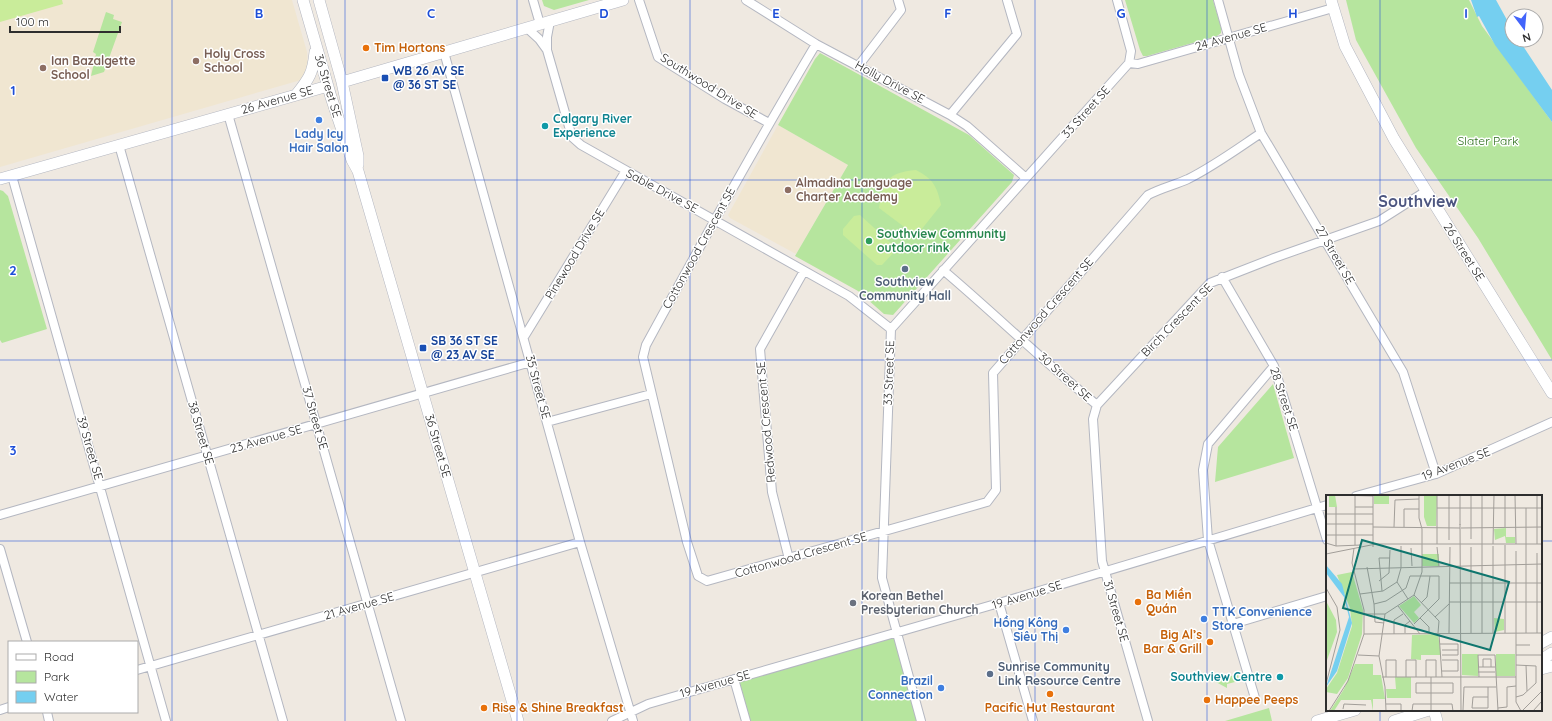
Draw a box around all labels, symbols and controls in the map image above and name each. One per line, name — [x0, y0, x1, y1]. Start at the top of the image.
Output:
text: B — [255, 5, 263, 21]
text: C — [427, 5, 435, 21]
text: D — [599, 5, 609, 21]
text: E — [772, 5, 780, 21]
text: F — [944, 5, 952, 21]
text: G — [1116, 5, 1126, 21]
text: H — [1288, 5, 1298, 21]
text: I — [1464, 5, 1468, 21]
scale bar — [10, 8, 120, 34]
north arrow — [1504, 8, 1544, 48]
text: 100 m — [16, 14, 49, 29]
street label: 24 Avenue SE — [1193, 19, 1269, 54]
text: N — [1521, 30, 1533, 45]
place label: Tim Hortons — [374, 40, 446, 55]
marker: Tim Hortons — [361, 43, 371, 53]
place label: Holy Cross School — [204, 46, 265, 75]
street label: Southwood Drive SE — [658, 50, 761, 122]
street label: 36 Street SE — [312, 52, 345, 120]
place label: Ian Bazalgette School — [51, 53, 136, 82]
marker: Holy Cross School — [191, 56, 201, 66]
street label: Holly Drive SE — [853, 57, 928, 106]
marker: Ian Bazalgette School — [38, 63, 48, 73]
place label: WB 26 AV SE @ 36 ST SE — [393, 63, 465, 92]
marker: WB 26 AV SE @ 36 ST SE — [380, 73, 390, 83]
text: 1 — [10, 82, 16, 98]
street label: 26 Avenue SE — [239, 82, 315, 117]
street label: 33 Street SE — [1058, 82, 1113, 141]
place label: Calgary River Experience — [553, 111, 632, 140]
marker: Lady Icy Hair Salon — [314, 115, 324, 125]
marker: Calgary River Experience — [540, 121, 550, 131]
place label: Lady Icy Hair Salon — [289, 126, 349, 155]
park label: Slater Park — [1458, 133, 1518, 148]
street label: Sable Drive SE — [624, 165, 701, 216]
place label: Almadina Language Charter Academy — [796, 175, 912, 204]
street label: Cottonwood Crescent SE — [659, 184, 738, 311]
marker: Almadina Language Charter Academy — [783, 185, 793, 195]
district label: Southview — [1378, 191, 1458, 211]
street label: Pinewood Drive SE — [542, 205, 608, 302]
street label: 26 Street SE — [1441, 220, 1488, 284]
street label: 27 Street SE — [1313, 223, 1358, 287]
place label: Southview Community outdoor rink — [877, 226, 1006, 255]
marker: Southview Community outdoor rink — [864, 236, 874, 246]
street label: Cottonwood Crescent SE — [995, 254, 1096, 367]
text: 2 — [9, 262, 17, 278]
marker: Southview Community Hall — [900, 264, 910, 274]
place label: Southview Community Hall — [859, 274, 951, 303]
street label: Birch Crescent SE — [1138, 280, 1216, 360]
place label: SB 36 ST SE @ 23 AV SE — [431, 333, 498, 362]
street label: 33 Street SE — [880, 340, 897, 406]
marker: SB 36 ST SE @ 23 AV SE — [418, 343, 428, 353]
street label: 30 Street SE — [1036, 349, 1095, 405]
street label: 35 Street SE — [523, 353, 554, 421]
street label: Redwood Crescent SE — [753, 361, 778, 483]
street label: 28 Street SE — [1267, 365, 1302, 433]
street label: 37 Street SE — [299, 384, 332, 452]
street label: 38 Street SE — [185, 399, 218, 467]
street label: 36 Street SE — [422, 412, 455, 480]
street label: 39 Street SE — [74, 414, 107, 482]
street label: 23 Avenue SE — [228, 421, 304, 456]
text: 3 — [10, 442, 17, 458]
street label: 19 Avenue SE — [1419, 444, 1492, 483]
inset map — [1326, 495, 1542, 711]
street label: Cottonwood Crescent SE — [733, 528, 869, 581]
street label: 19 Avenue SE — [990, 577, 1064, 612]
street label: 31 Street SE — [1101, 578, 1133, 644]
place label: Ba Miền Quán — [1146, 587, 1192, 616]
street label: 21 Avenue SE — [322, 588, 396, 623]
place label: Korean Bethel Presbyterian Church — [861, 588, 978, 617]
marker: Ba Miền Quán — [1133, 597, 1143, 607]
marker: Korean Bethel Presbyterian Church — [848, 598, 858, 608]
place label: TTK Convenience Store — [1212, 604, 1312, 633]
marker: TTK Convenience Store — [1199, 614, 1209, 624]
place label: Hồng Kông Siêu Thị — [994, 615, 1058, 644]
marker: Hồng Kông Siêu Thị — [1061, 625, 1071, 635]
place label: Big Al’s Bar & Grill — [1143, 627, 1202, 656]
marker: Big Al’s Bar & Grill — [1205, 637, 1215, 647]
legend — [8, 641, 138, 713]
text: Road — [44, 649, 74, 664]
place label: Sunrise Community Link Resource Centre — [998, 659, 1121, 688]
street label: 19 Avenue SE — [678, 666, 752, 701]
text: Park — [44, 669, 69, 684]
marker: Sunrise Community Link Resource Centre — [985, 669, 995, 679]
place label: Southview Centre — [1171, 669, 1272, 684]
marker: Southview Centre — [1275, 672, 1285, 682]
place label: Brazil Connection — [868, 673, 933, 702]
marker: Brazil Connection — [936, 683, 946, 693]
text: Water — [44, 689, 79, 704]
marker: Pacific Hut Restaurant — [1045, 689, 1055, 699]
place label: Happee Peeps — [1215, 692, 1299, 707]
marker: Happee Peeps — [1202, 695, 1212, 705]
place label: Rise & Shine Breakfast — [492, 700, 624, 715]
place label: Pacific Hut Restaurant — [985, 700, 1115, 715]
marker: Rise & Shine Breakfast — [479, 703, 489, 713]

